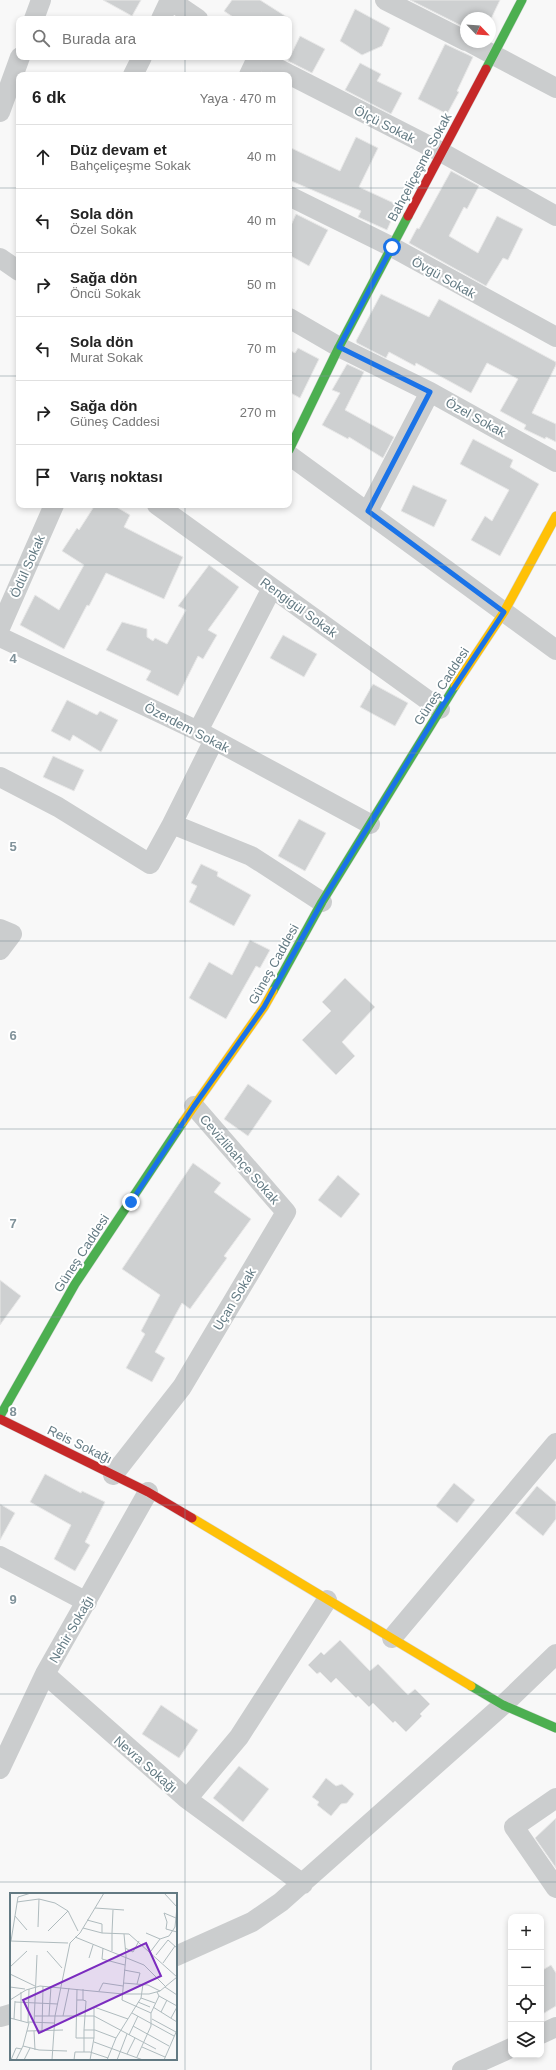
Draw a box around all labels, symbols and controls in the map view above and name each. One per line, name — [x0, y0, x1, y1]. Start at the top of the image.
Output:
north arrow — [460, 12, 496, 48]
search box — [16, 16, 292, 60]
icon: search — [30, 27, 52, 49]
text: Burada ara — [62, 30, 136, 47]
text: 6 dk — [32, 88, 66, 107]
text: Yaya · 470 m — [200, 91, 276, 106]
street label: Ölçü Sokak — [352, 103, 418, 146]
street label: Bahçeliçeşme Sokak — [384, 110, 455, 224]
text: Düz devam et — [70, 141, 167, 158]
icon: ahead — [32, 146, 54, 168]
text: 40 m — [247, 149, 276, 164]
text: Bahçeliçeşme Sokak — [70, 158, 191, 173]
text: Sola dön — [70, 205, 133, 222]
icon: left — [32, 210, 54, 232]
text: 40 m — [247, 213, 276, 228]
text: Özel Sokak — [70, 222, 136, 237]
route start — [383, 238, 401, 256]
street label: Övgü Sokak — [409, 254, 479, 301]
text: Sağa dön — [70, 269, 138, 286]
icon: right — [32, 274, 54, 296]
text: 50 m — [247, 277, 276, 292]
text: Öncü Sokak — [70, 286, 141, 301]
text: Sola dön — [70, 333, 133, 350]
icon: left — [32, 338, 54, 360]
text: 70 m — [247, 341, 276, 356]
text: Murat Sokak — [70, 350, 143, 365]
street label: Özel Sokak — [443, 395, 509, 440]
text: Sağa dön — [70, 397, 138, 414]
icon: right — [32, 402, 54, 424]
text: 270 m — [240, 405, 276, 420]
text: Güneş Caddesi — [70, 414, 160, 429]
icon: arrive — [32, 466, 54, 488]
text: Varış noktası — [70, 468, 163, 485]
street label: Ödül Sokak — [7, 532, 48, 600]
street label: Rengigül Sokak — [257, 575, 340, 641]
street label: Güneş Caddesi — [411, 645, 472, 728]
text: 4 — [9, 651, 17, 666]
street label: Özerdem Sokak — [142, 700, 232, 756]
text: 5 — [9, 839, 17, 854]
street label: Güneş Caddesi — [245, 921, 302, 1007]
text: 6 — [9, 1028, 17, 1043]
street label: Cevizlibahçe Sokak — [197, 1112, 283, 1207]
route end — [122, 1193, 140, 1211]
street label: Güneş Caddesi — [51, 1212, 112, 1295]
text: 7 — [9, 1216, 17, 1231]
street label: Uçan Sokak — [210, 1265, 259, 1333]
text: 8 — [9, 1404, 17, 1419]
street label: Reis Sokağı — [45, 1422, 115, 1467]
text: 9 — [9, 1592, 17, 1607]
street label: Nehir Sokağı — [46, 1593, 97, 1666]
street label: Nevra Sokağı — [111, 1733, 180, 1796]
inset map — [10, 1893, 177, 2060]
map controls — [508, 1914, 544, 2058]
button: + — [508, 1914, 544, 1950]
button: − — [508, 1950, 544, 1986]
button: locate — [508, 1986, 544, 2022]
button: layers — [508, 2022, 544, 2058]

